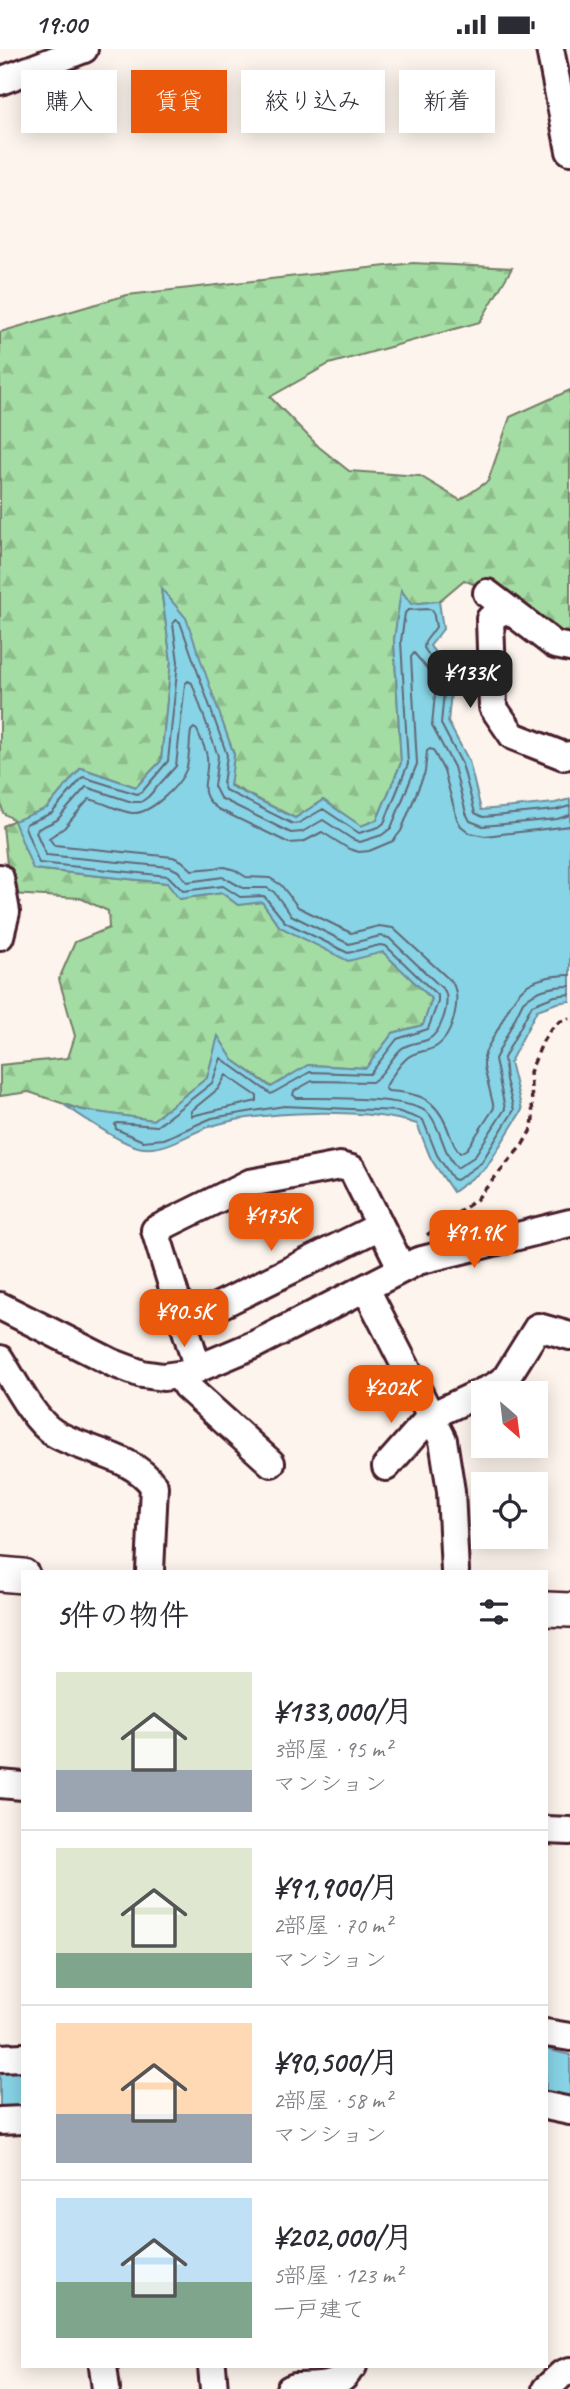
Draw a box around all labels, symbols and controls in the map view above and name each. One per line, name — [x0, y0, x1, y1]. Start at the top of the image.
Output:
text: 19:00 — [35, 8, 87, 41]
chip: 購入 — [21, 70, 117, 133]
chip: 賃貸 — [131, 70, 227, 133]
chip: 絞り込み — [241, 70, 385, 133]
chip: 新着 — [399, 70, 495, 133]
pin: ¥133K — [421, 651, 519, 710]
text: ¥133K — [443, 658, 497, 687]
pin: ¥175K — [222, 1193, 320, 1253]
text: ¥175K — [245, 1201, 297, 1230]
pin: ¥91.9K — [417, 1211, 531, 1270]
text: ¥91.9K — [445, 1218, 503, 1247]
pin: ¥90.5K — [127, 1289, 241, 1349]
text: ¥90.5K — [156, 1297, 213, 1326]
pin: ¥202K — [342, 1365, 440, 1425]
text: ¥202K — [364, 1373, 418, 1402]
north arrow — [471, 1381, 548, 1458]
map controls — [471, 1381, 548, 1549]
button: locate — [471, 1472, 548, 1549]
icon: filters — [475, 1593, 513, 1631]
text: 5件の物件 — [56, 1596, 189, 1634]
text: ¥133,000/月 — [273, 1692, 413, 1730]
icon: home — [112, 1700, 196, 1784]
text: 3部屋 · 95 m² — [273, 1735, 391, 1764]
text: マンション — [273, 1769, 387, 1798]
text: ¥91,900/月 — [273, 1868, 399, 1906]
icon: home — [112, 1876, 196, 1960]
text: 2部屋 · 70 m² — [273, 1911, 391, 1940]
text: マンション — [273, 1945, 387, 1974]
text: ¥90,500/月 — [273, 2043, 399, 2081]
icon: home — [112, 2051, 196, 2135]
text: 2部屋 · 58 m² — [273, 2086, 391, 2115]
text: マンション — [273, 2120, 387, 2149]
text: ¥202,000/月 — [273, 2218, 413, 2256]
icon: home — [112, 2226, 196, 2310]
text: 5部屋 · 123 m² — [273, 2261, 402, 2290]
text: 一戸建て — [273, 2295, 365, 2324]

